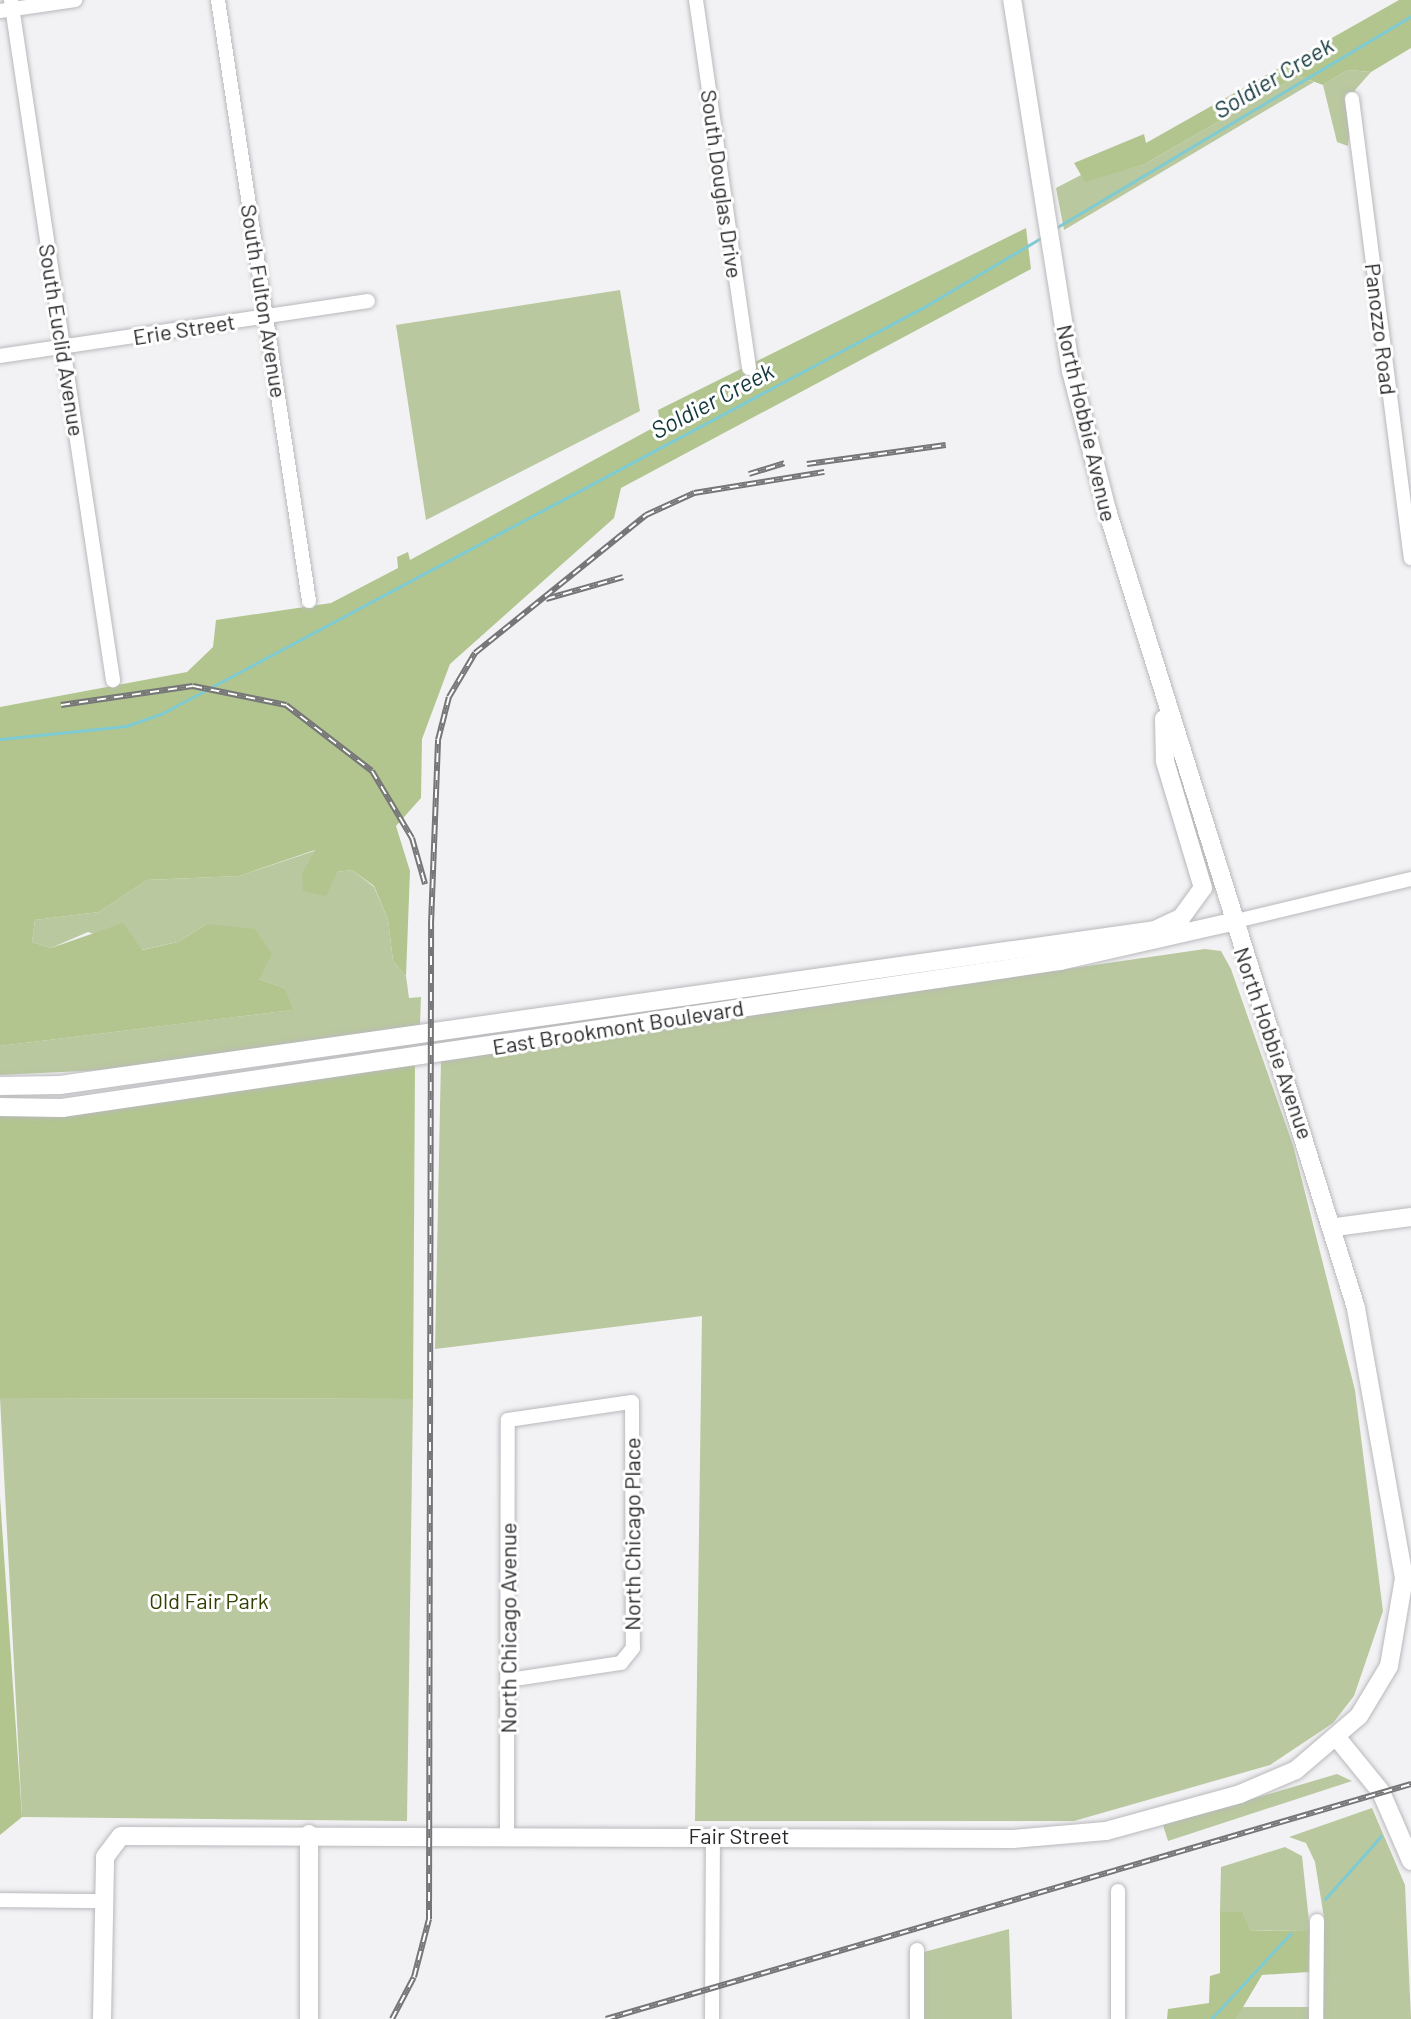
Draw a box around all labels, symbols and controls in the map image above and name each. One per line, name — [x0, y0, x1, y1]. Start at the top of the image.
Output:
water label: Soldier Creek — [1208, 30, 1338, 124]
street label: South Douglas Drive — [696, 88, 748, 280]
street label: South Fulton Avenue — [236, 202, 292, 400]
street label: South Euclid Avenue — [34, 242, 90, 438]
street label: Panozzo Road — [1360, 262, 1402, 396]
street label: Erie Street — [131, 308, 237, 350]
street label: North Hobbie Avenue — [1051, 322, 1123, 524]
water label: Soldier Creek — [646, 356, 778, 444]
street label: North Hobbie Avenue — [1229, 943, 1319, 1143]
street label: East Brookmont Boulevard — [491, 994, 745, 1060]
street label: North Chicago Place — [619, 1437, 645, 1631]
street label: North Chicago Avenue — [495, 1522, 521, 1734]
park label: Old Fair Park — [149, 1588, 269, 1614]
street label: Fair Street — [688, 1823, 790, 1849]

